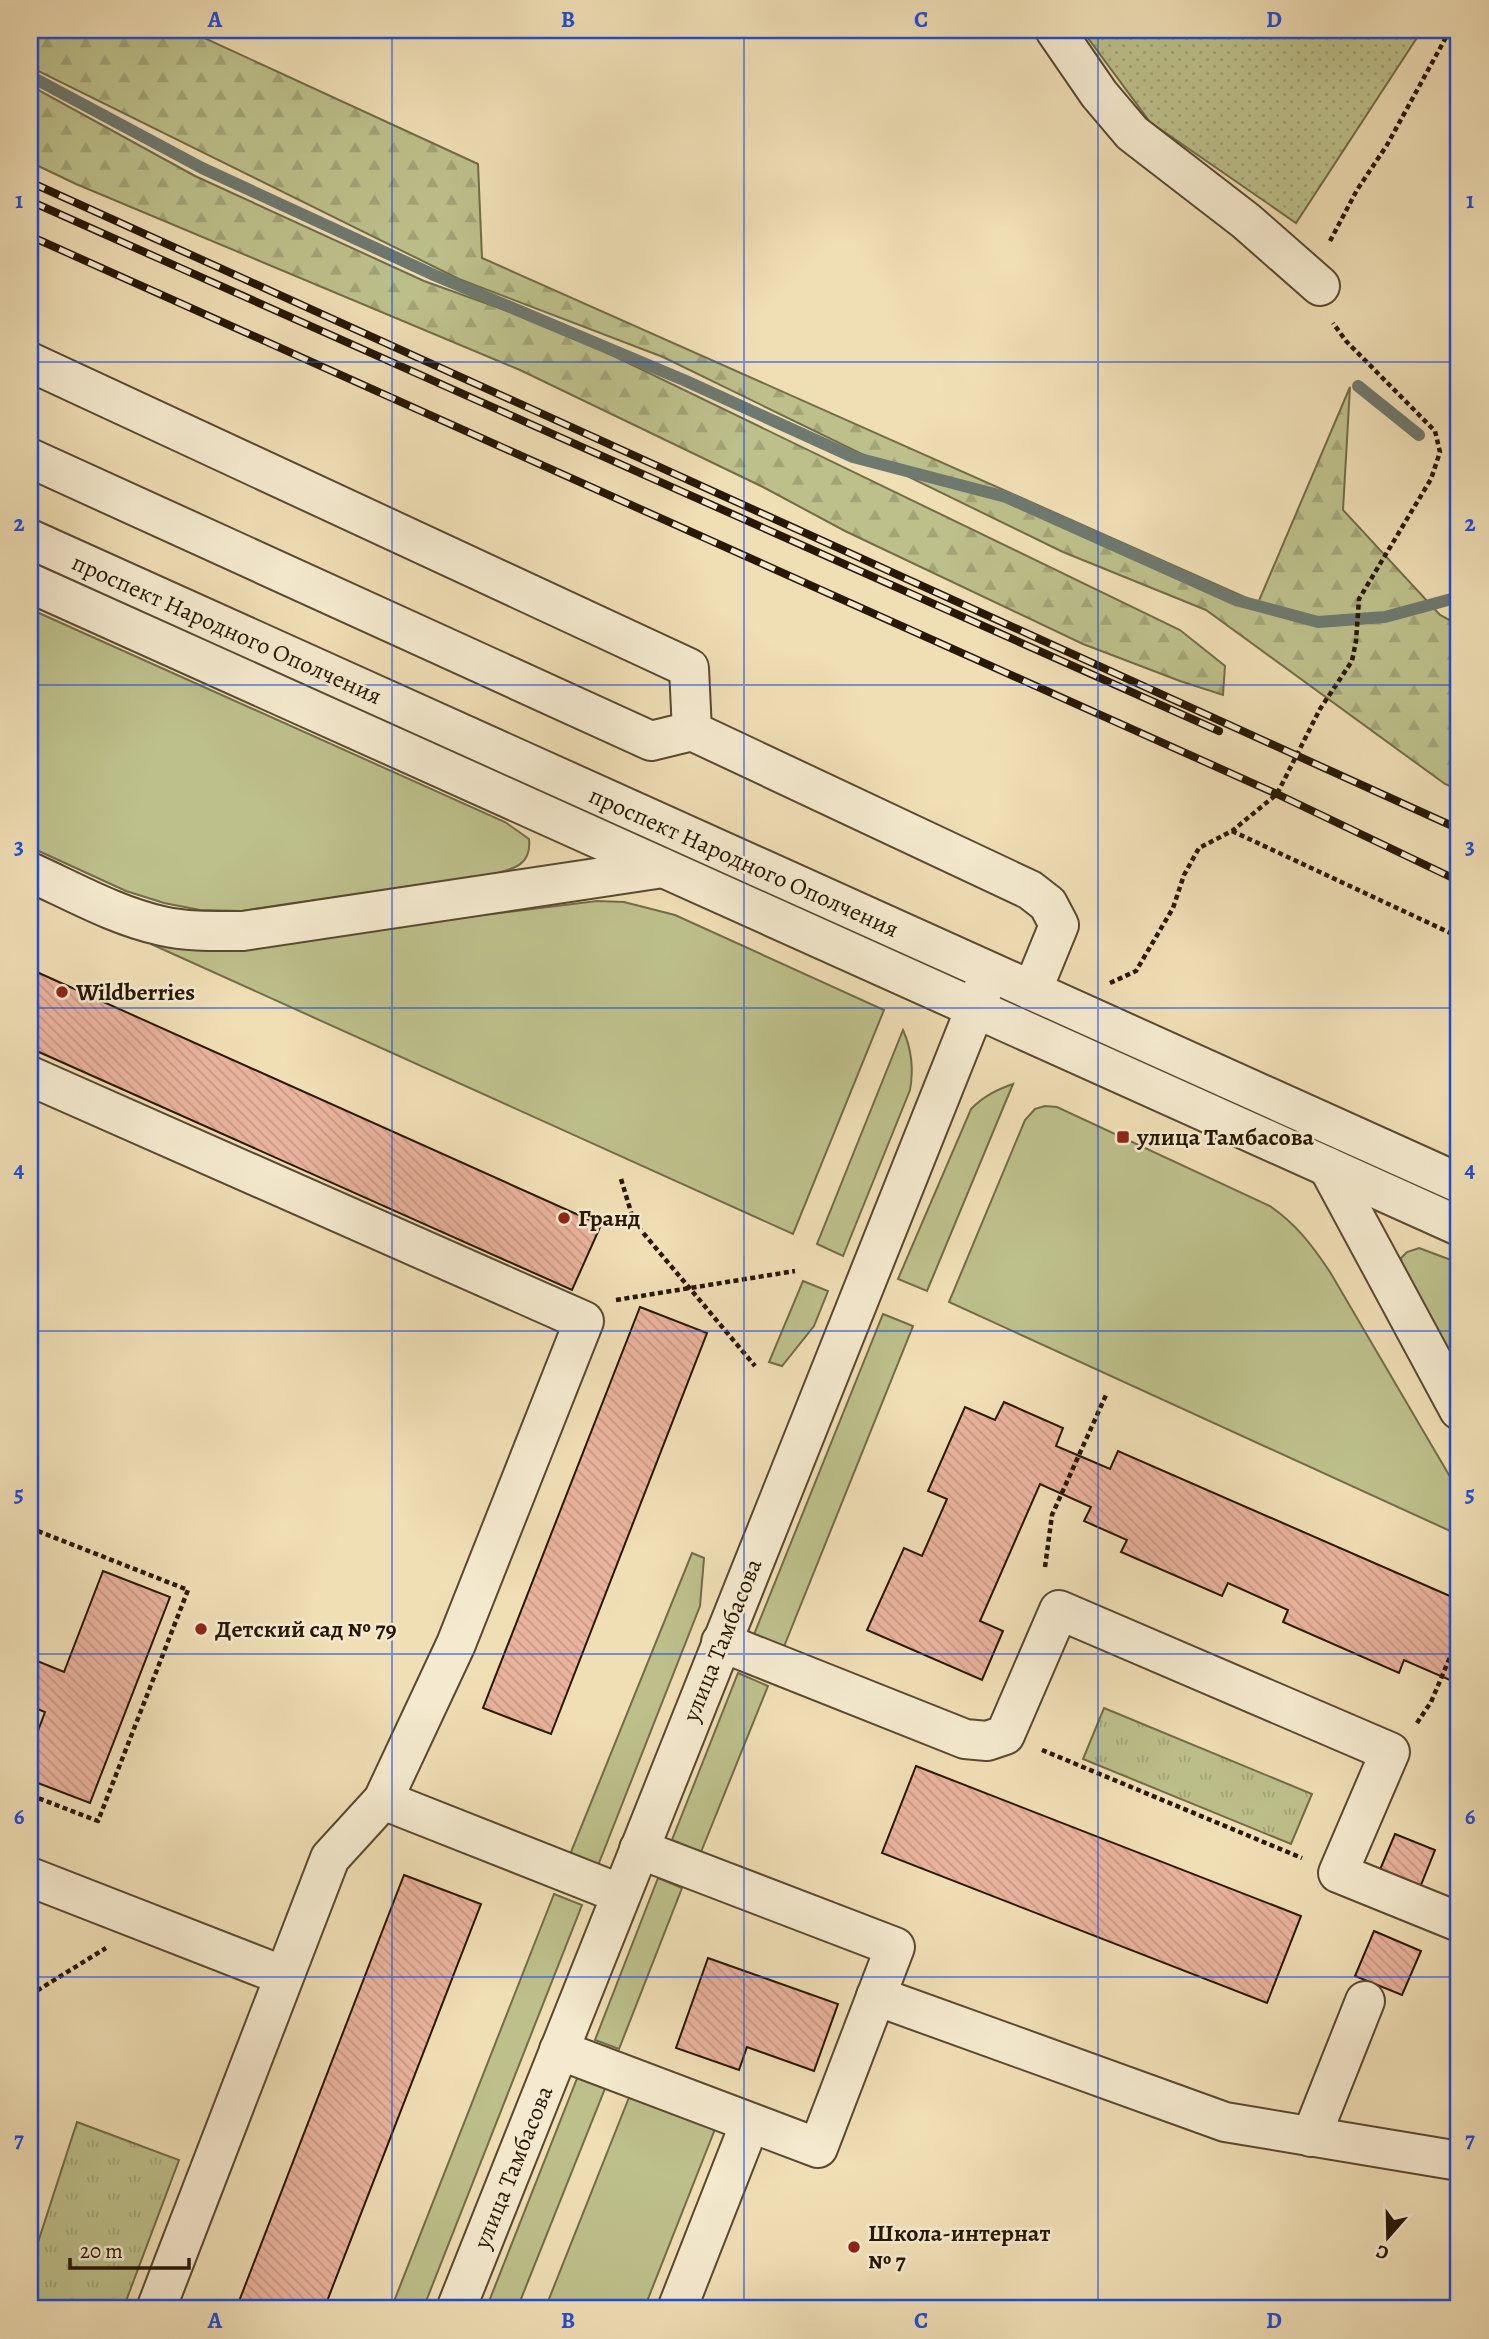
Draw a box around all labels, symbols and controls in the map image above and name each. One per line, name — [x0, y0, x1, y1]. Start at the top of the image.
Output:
text: A — [207, 4, 223, 35]
text: B — [561, 4, 575, 35]
text: C — [914, 4, 928, 35]
text: D — [1266, 4, 1282, 35]
text: 1 — [15, 185, 23, 216]
text: 1 — [1466, 185, 1474, 216]
text: 2 — [13, 508, 25, 539]
text: 2 — [1464, 508, 1476, 539]
street label: проспект Народного Ополчения — [67, 546, 387, 712]
street label: проспект Народного Ополчения — [584, 779, 904, 945]
text: 3 — [14, 831, 24, 862]
text: 3 — [1465, 831, 1475, 862]
place label: Wildberries — [75, 976, 195, 1008]
marker: Wildberries — [54, 984, 70, 1000]
place label: улица Тамбасова — [1136, 1121, 1315, 1153]
marker: улица Тамбасова — [1115, 1129, 1131, 1145]
text: 4 — [14, 1154, 25, 1185]
text: 4 — [1465, 1154, 1476, 1185]
place label: Гранд — [578, 1202, 640, 1234]
marker: Гранд — [556, 1210, 572, 1226]
text: 5 — [14, 1478, 24, 1509]
text: 5 — [1465, 1478, 1475, 1509]
street label: улица Тамбасова — [674, 1554, 769, 1727]
place label: Детский сад № 79 — [215, 1613, 397, 1645]
marker: Детский сад № 79 — [193, 1621, 209, 1637]
text: 6 — [14, 1801, 25, 1832]
text: 6 — [1465, 1801, 1476, 1832]
street label: улица Тамбасова — [465, 2081, 560, 2254]
text: 7 — [14, 2124, 24, 2155]
text: 7 — [1465, 2124, 1475, 2155]
north arrow — [1352, 2202, 1422, 2272]
place label: Школа-интернат № 7 — [868, 2217, 1050, 2277]
scale bar — [70, 2227, 189, 2271]
text: 20 m — [80, 2237, 123, 2265]
text: С — [1373, 2238, 1392, 2266]
marker: Школа-интернат № 7 — [846, 2239, 862, 2255]
text: A — [207, 2305, 223, 2336]
text: B — [561, 2305, 575, 2336]
text: C — [914, 2305, 928, 2336]
text: D — [1266, 2305, 1282, 2336]

